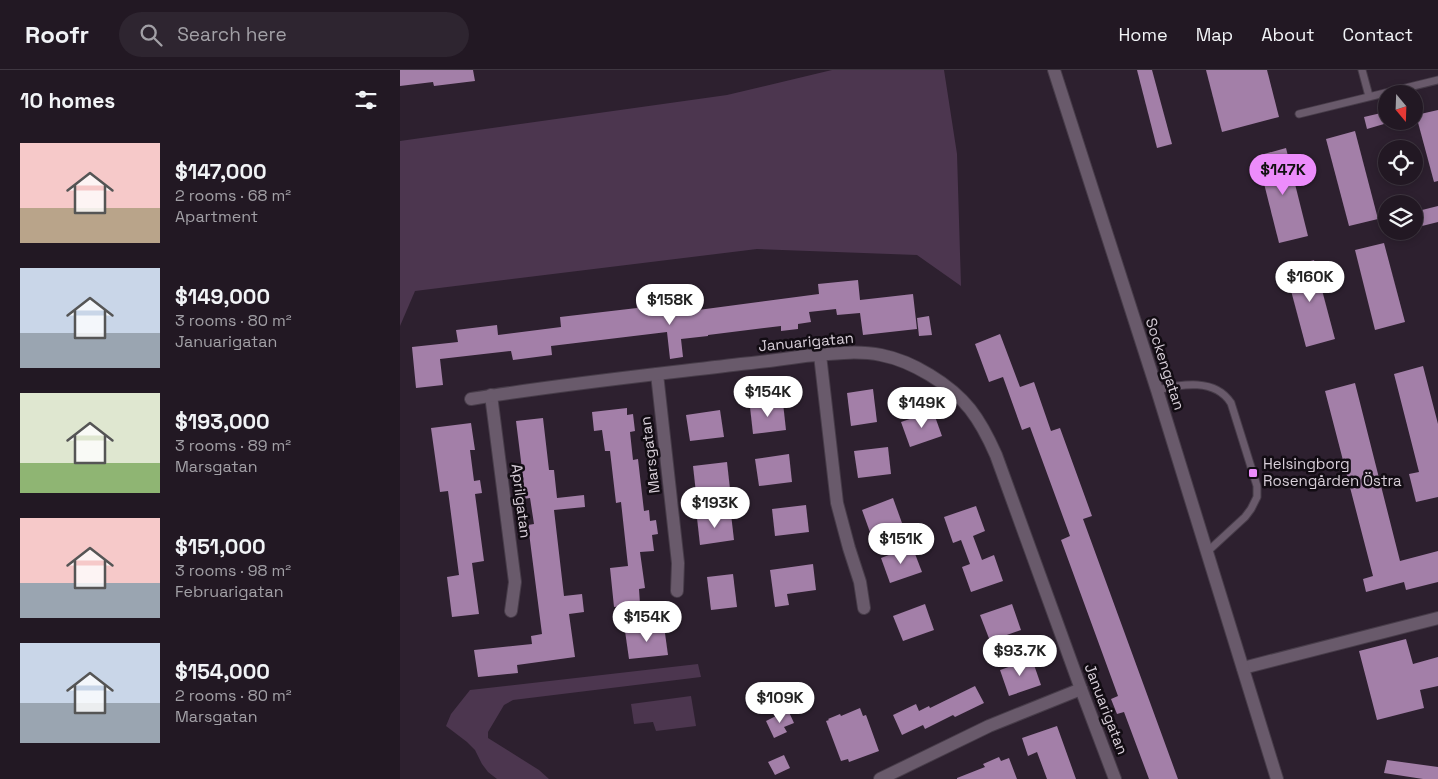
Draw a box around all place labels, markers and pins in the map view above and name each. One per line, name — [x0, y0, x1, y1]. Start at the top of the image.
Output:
pin: $147K — [1248, 154, 1318, 196]
pin: $160K — [1275, 260, 1345, 303]
pin: $158K — [635, 284, 705, 326]
pin: $154K — [733, 376, 803, 418]
pin: $149K — [887, 386, 957, 429]
place label: Helsingborg Rosengården Östra — [1263, 454, 1402, 490]
marker: Helsingborg Rosengården Östra — [1247, 467, 1259, 479]
pin: $193K — [680, 486, 750, 529]
pin: $151K — [866, 522, 936, 565]
pin: $154K — [612, 600, 682, 643]
pin: $93.7K — [979, 634, 1061, 677]
pin: $109K — [745, 682, 815, 724]

